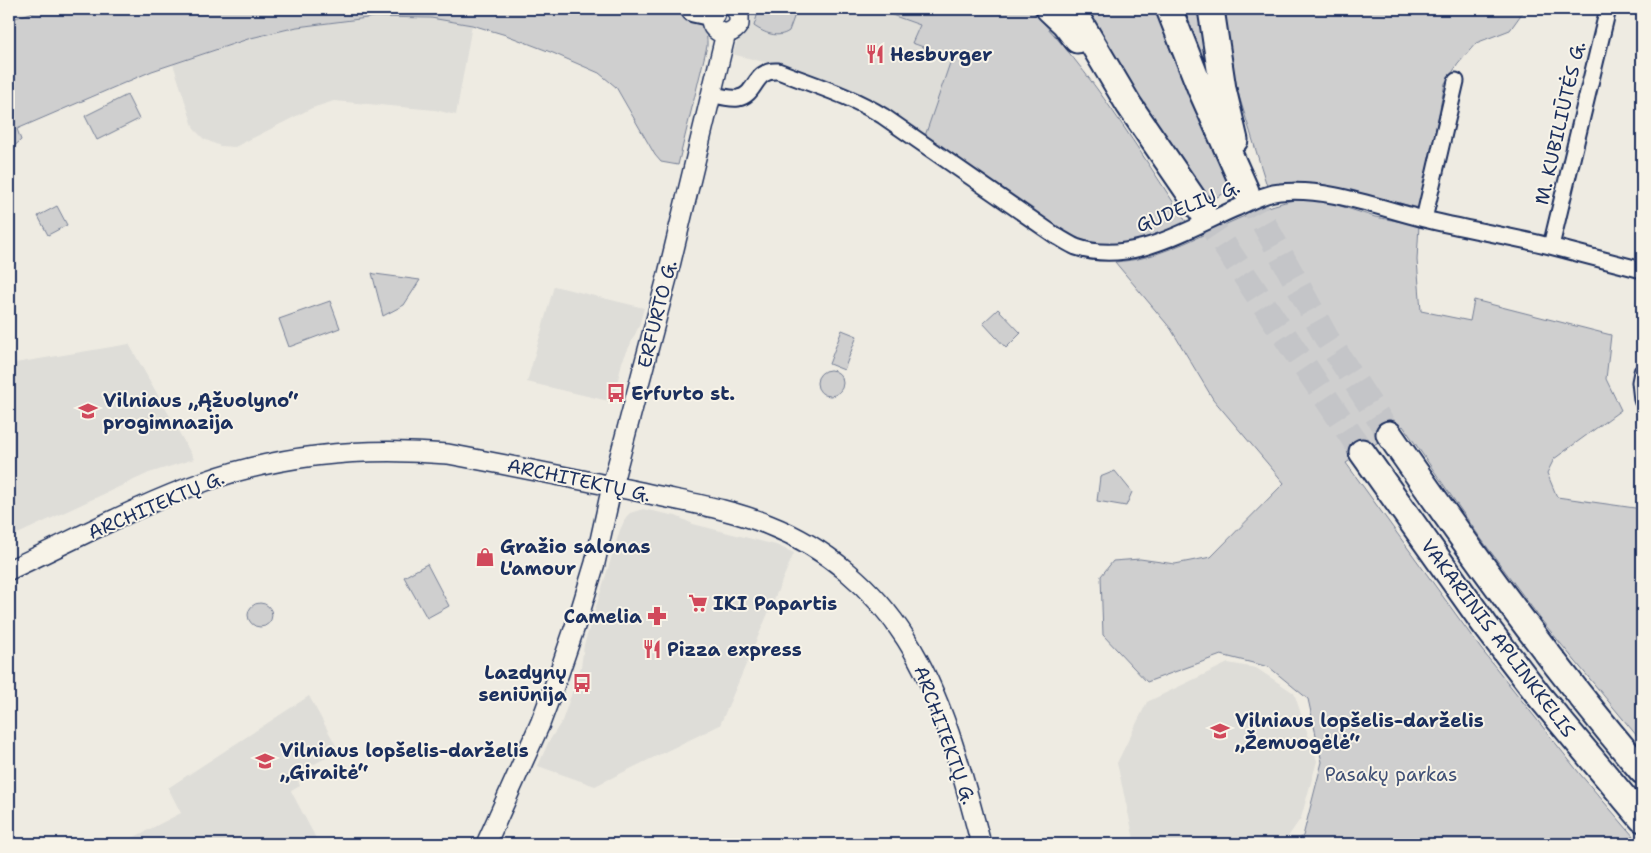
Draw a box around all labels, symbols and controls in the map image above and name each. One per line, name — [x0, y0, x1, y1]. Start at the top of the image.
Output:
street label: M. KUBILIŪTĖS G. — [1529, 39, 1591, 207]
place label: Hesburger — [890, 42, 992, 67]
restaurant icon: Hesburger — [864, 43, 886, 65]
street label: GUDELIŲ G. — [1132, 174, 1244, 238]
street label: ERFURTO G. — [632, 258, 682, 370]
place label: Erfurto st. — [631, 381, 735, 406]
bus stop icon: Erfurto st. — [605, 382, 627, 404]
place label: Vilniaus „Ąžuolyno“ progimnazija — [103, 388, 299, 435]
school or university icon: Vilniaus „Ąžuolyno“ progimnazija — [77, 400, 99, 422]
street label: ARCHITEKTŲ G. — [505, 453, 653, 507]
street label: ARCHITEKTŲ G. — [84, 465, 228, 545]
place label: Gražio salonas L'amour — [500, 534, 650, 581]
street label: VAKARINIS APLINKKELIS — [1415, 534, 1581, 742]
shop icon: Gražio salonas L'amour — [474, 546, 496, 568]
place label: IKI Papartis — [713, 591, 837, 616]
supermarket icon: IKI Papartis — [687, 592, 709, 614]
place label: Camelia — [564, 604, 642, 629]
pharmacy icon: Camelia — [646, 605, 668, 627]
place label: Pizza express — [667, 637, 802, 662]
restaurant icon: Pizza express — [641, 638, 663, 660]
place label: Lazdynų seniūnija — [479, 660, 567, 707]
street label: ARCHITEKTŲ G. — [908, 662, 982, 808]
bus stop icon: Lazdynų seniūnija — [571, 672, 593, 694]
place label: Vilniaus lopšelis-darželis „Žemuogėlė“ — [1235, 708, 1484, 755]
school or university icon: Vilniaus lopšelis-darželis „Žemuogėlė“ — [1209, 720, 1231, 742]
place label: Vilniaus lopšelis-darželis „Giraitė“ — [280, 738, 529, 785]
school or university icon: Vilniaus lopšelis-darželis „Giraitė“ — [254, 750, 276, 772]
park label: Pasakų parkas — [1325, 762, 1457, 787]

